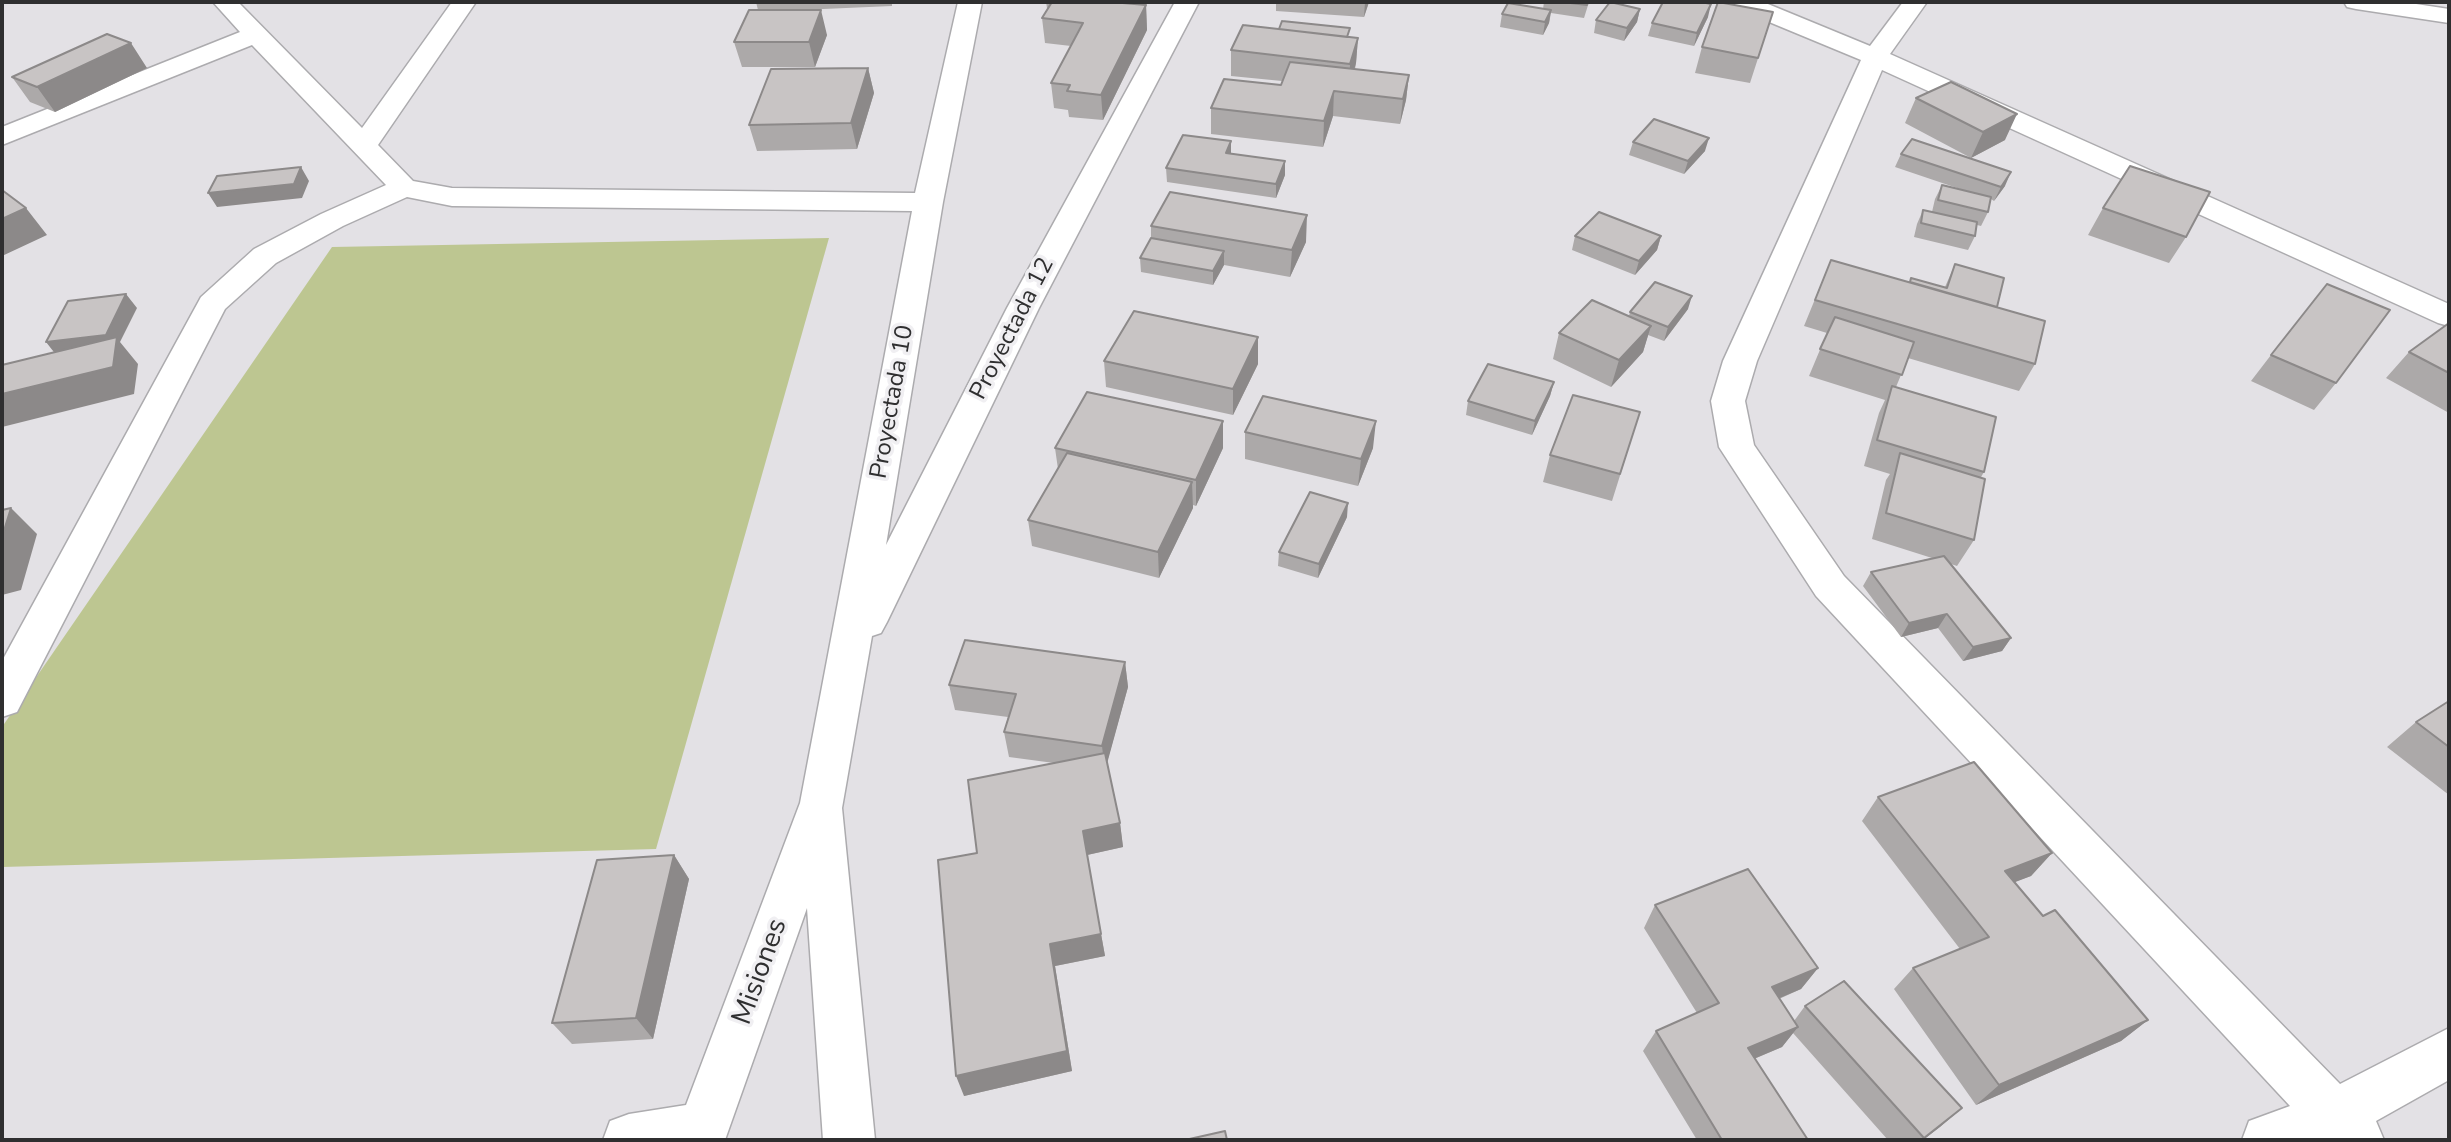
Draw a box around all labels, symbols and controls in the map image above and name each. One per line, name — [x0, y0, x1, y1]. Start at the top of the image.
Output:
street label: Proyectada 12 — [965, 253, 1061, 405]
street label: Proyectada 10 — [865, 323, 921, 481]
street label: Misiones — [726, 914, 796, 1030]

